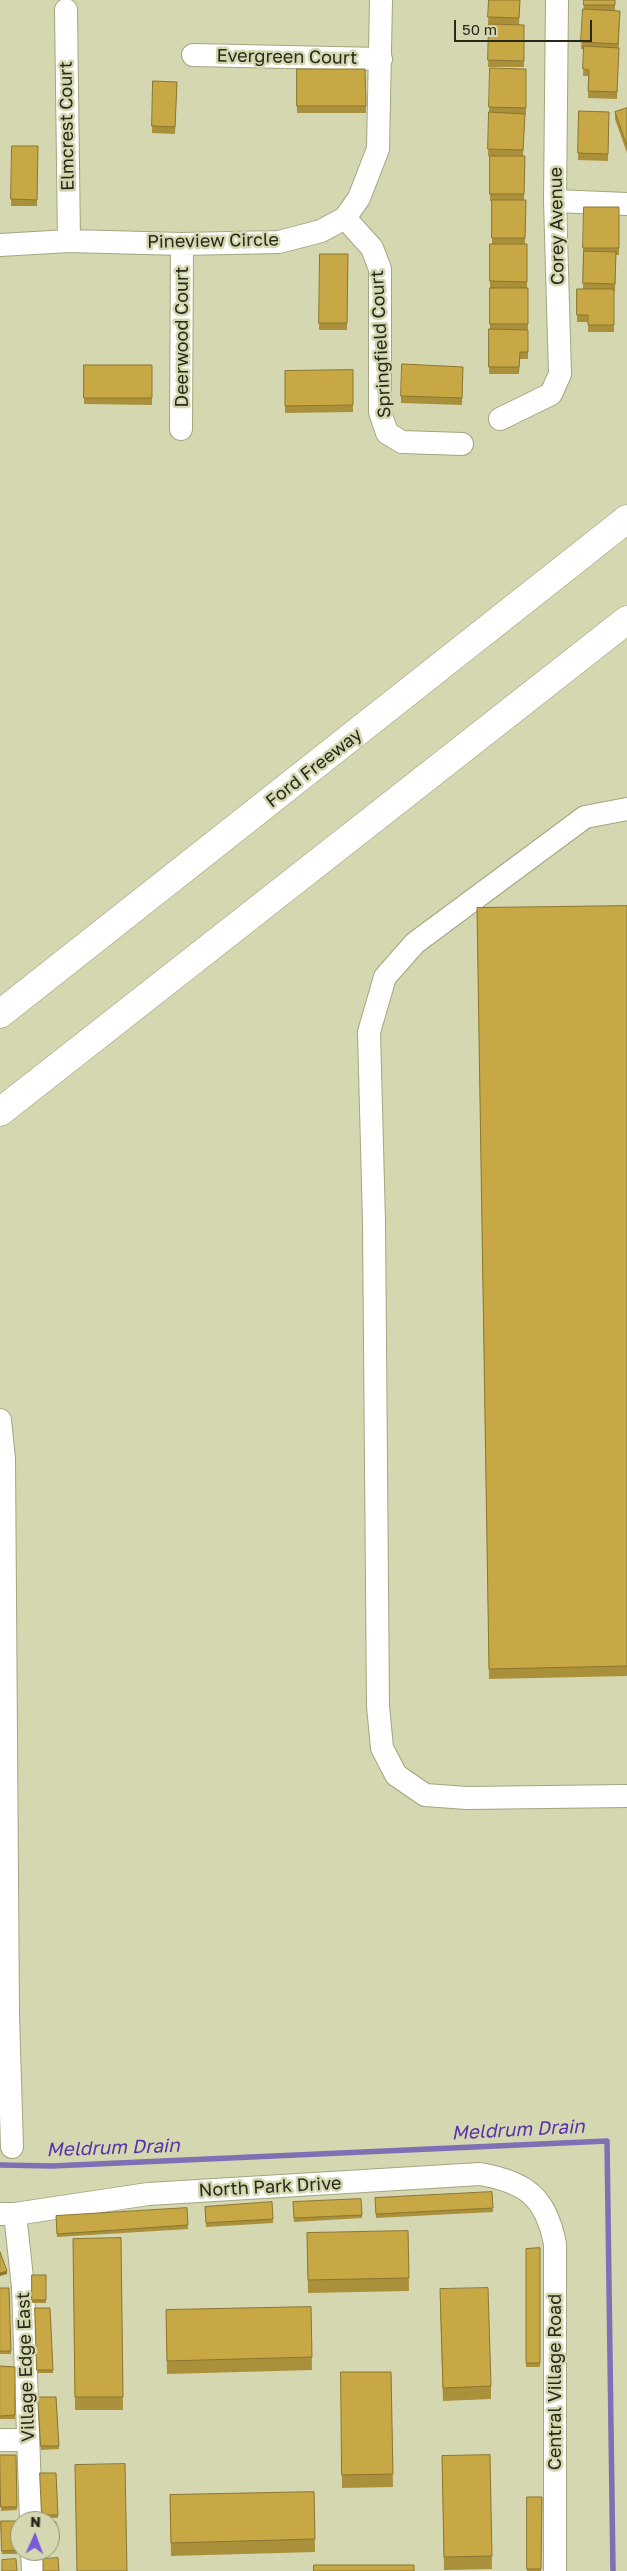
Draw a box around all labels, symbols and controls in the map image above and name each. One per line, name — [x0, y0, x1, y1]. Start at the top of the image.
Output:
scale bar — [457, 10, 594, 42]
text: 50 m — [462, 20, 497, 38]
street label: Evergreen Court — [216, 45, 358, 69]
street label: Elmcrest Court — [55, 61, 79, 191]
street label: Corey Avenue — [545, 167, 569, 285]
street label: Pineview Circle — [147, 229, 279, 253]
street label: Deerwood Court — [171, 267, 193, 407]
street label: Springfield Court — [366, 270, 396, 418]
street label: Ford Freeway — [262, 724, 366, 812]
water label: Meldrum Drain — [451, 2115, 585, 2145]
water label: Meldrum Drain — [46, 2134, 180, 2162]
street label: North Park Drive — [198, 2172, 342, 2202]
street label: Village Edge East — [13, 2292, 39, 2442]
street label: Central Village Road — [544, 2294, 566, 2470]
north arrow — [10, 2511, 60, 2561]
text: N — [30, 2513, 41, 2530]

